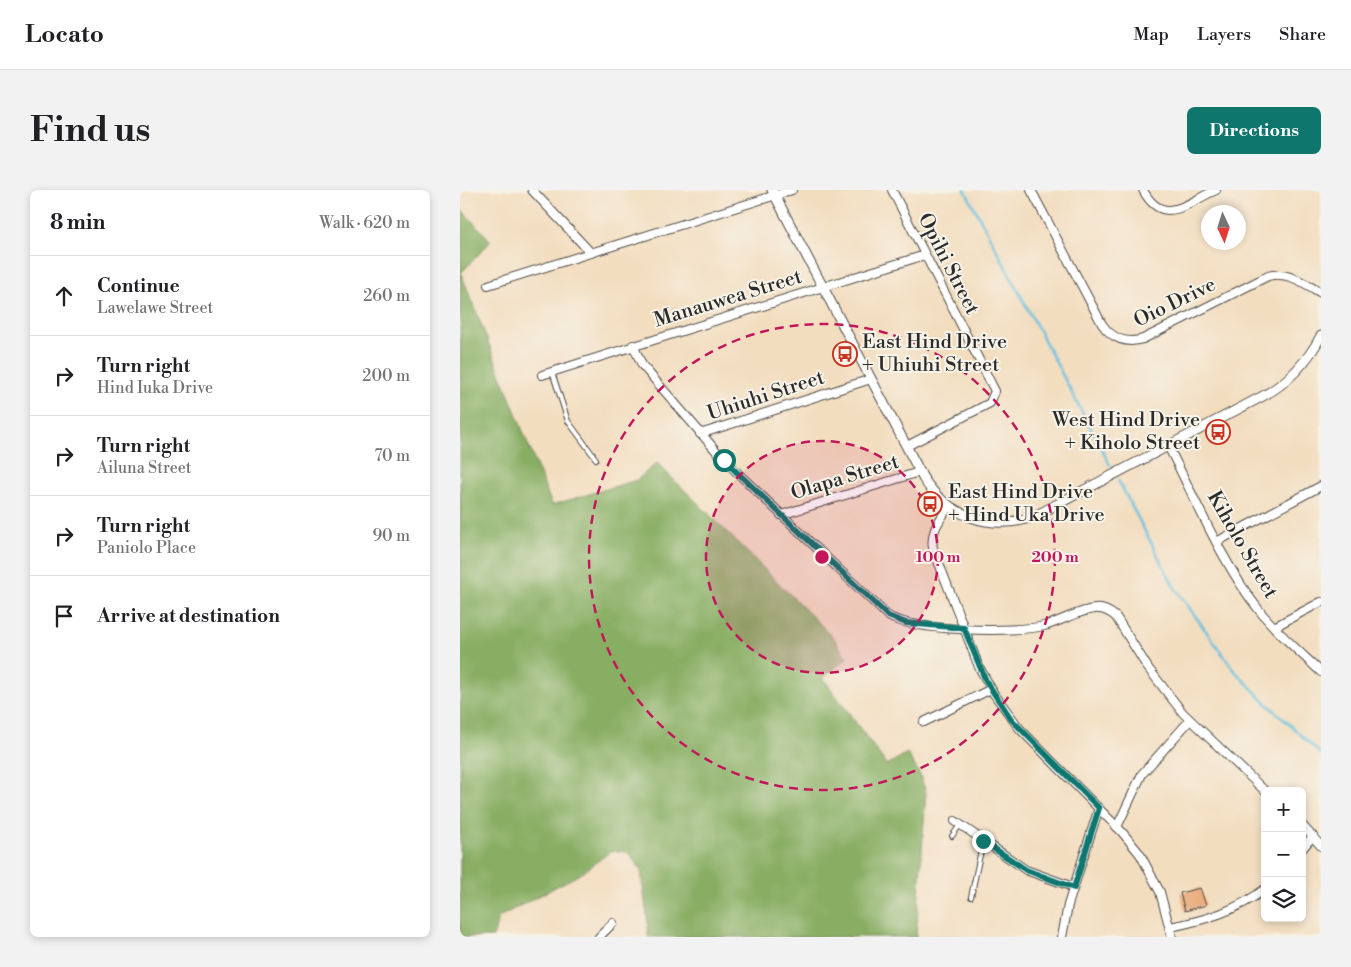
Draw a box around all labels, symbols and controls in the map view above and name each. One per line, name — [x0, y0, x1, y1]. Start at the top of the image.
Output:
text: Locato — [25, 20, 104, 50]
text: Map — [1134, 23, 1169, 46]
text: Layers — [1197, 23, 1251, 46]
text: Share — [1279, 23, 1326, 46]
button: Directions — [1187, 107, 1321, 154]
text: Find us — [30, 109, 150, 152]
north arrow — [1201, 205, 1246, 250]
street label: Opihi Street — [912, 209, 984, 319]
text: 8 min — [50, 210, 105, 236]
text: Walk · 620 m — [319, 213, 410, 233]
street label: Manauwea Street — [651, 265, 805, 333]
street label: Oio Drive — [1130, 272, 1220, 334]
text: Continue — [97, 274, 180, 298]
icon: ahead — [50, 282, 78, 310]
text: 260 m — [363, 286, 410, 306]
text: Lawelawe Street — [97, 298, 213, 318]
place label: East Hind Drive + Uhiuhi Street — [862, 330, 1007, 378]
bus stop icon: East Hind Drive + Uhiuhi Street — [832, 341, 858, 367]
text: Turn right — [97, 354, 190, 378]
icon: right — [50, 362, 78, 390]
street label: Uhiuhi Street — [704, 365, 828, 427]
text: 200 m — [362, 366, 410, 386]
text: Hind Iuka Drive — [97, 378, 213, 398]
place label: West Hind Drive + Kiholo Street — [1051, 408, 1200, 456]
bus stop icon: West Hind Drive + Kiholo Street — [1205, 419, 1231, 445]
text: Turn right — [97, 434, 190, 458]
icon: right — [50, 442, 78, 470]
text: 70 m — [374, 446, 410, 466]
route start — [713, 449, 736, 472]
street label: Olapa Street — [788, 450, 902, 506]
text: Ailuna Street — [97, 458, 192, 478]
place label: East Hind Drive + Hind Uka Drive — [948, 480, 1105, 528]
street label: Kiholo Street — [1201, 487, 1283, 603]
bus stop icon: East Hind Drive + Hind Uka Drive — [917, 491, 943, 517]
text: Turn right — [97, 514, 190, 538]
icon: right — [50, 522, 78, 550]
text: 90 m — [372, 526, 410, 546]
text: Paniolo Place — [97, 538, 196, 558]
centre of rings — [813, 548, 831, 566]
text: 100 m — [916, 548, 961, 567]
text: 200 m — [1031, 548, 1079, 567]
icon: arrive — [50, 602, 78, 630]
text: Arrive at destination — [97, 604, 280, 628]
map controls — [1261, 787, 1306, 922]
button: + — [1261, 787, 1306, 832]
route end — [972, 830, 995, 853]
button: − — [1261, 832, 1306, 877]
button: layers — [1261, 877, 1306, 922]

